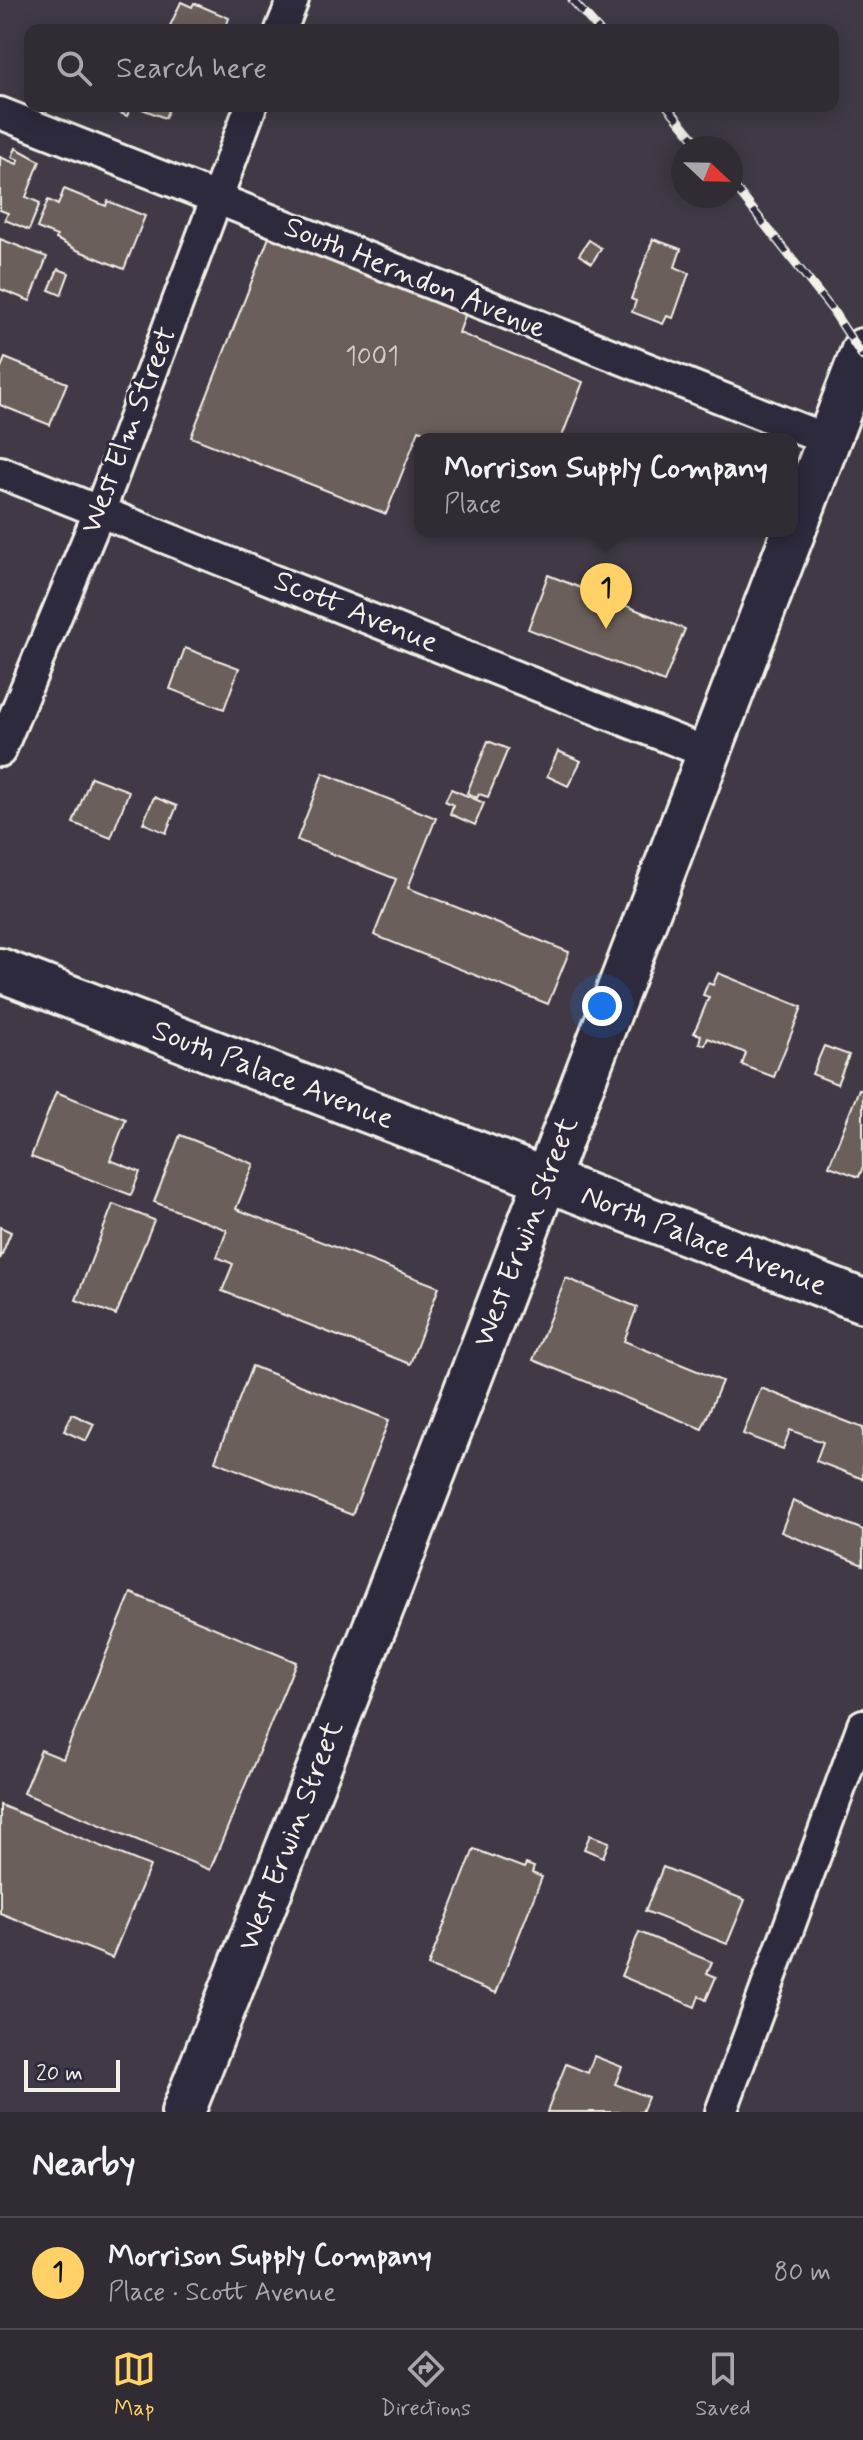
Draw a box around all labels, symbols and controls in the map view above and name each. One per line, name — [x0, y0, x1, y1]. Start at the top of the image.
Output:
search box — [24, 24, 839, 112]
icon: search — [52, 46, 96, 90]
text: Search here — [116, 49, 267, 88]
north arrow — [671, 136, 743, 208]
street label: South Herndon Avenue — [278, 208, 552, 348]
street label: West Elm Street — [72, 321, 186, 539]
house number: 1001 — [345, 340, 399, 374]
popup — [414, 433, 798, 537]
text: Morrison Supply Company — [444, 449, 768, 488]
text: Place — [444, 488, 501, 522]
street label: Scott Avenue — [268, 561, 444, 663]
pin: 1 — [580, 563, 632, 629]
your location — [582, 986, 622, 1026]
street label: South Palace Avenue — [147, 1011, 399, 1139]
street label: West Erwin Street — [464, 1111, 588, 1353]
street label: North Palace Avenue — [576, 1176, 832, 1306]
street label: West Erwin Street — [229, 1715, 353, 1957]
scale bar — [24, 2056, 120, 2092]
text: 20 m — [36, 2060, 83, 2088]
text: Nearby — [32, 2142, 136, 2187]
text: Morrison Supply Company — [108, 2237, 432, 2276]
text: 1 — [52, 2256, 64, 2290]
text: 80 m — [774, 2256, 831, 2290]
text: Place · Scott Avenue — [108, 2276, 336, 2310]
tab: Map — [112, 2347, 156, 2423]
tab: Directions — [380, 2347, 471, 2423]
tab: Saved — [695, 2347, 751, 2423]

